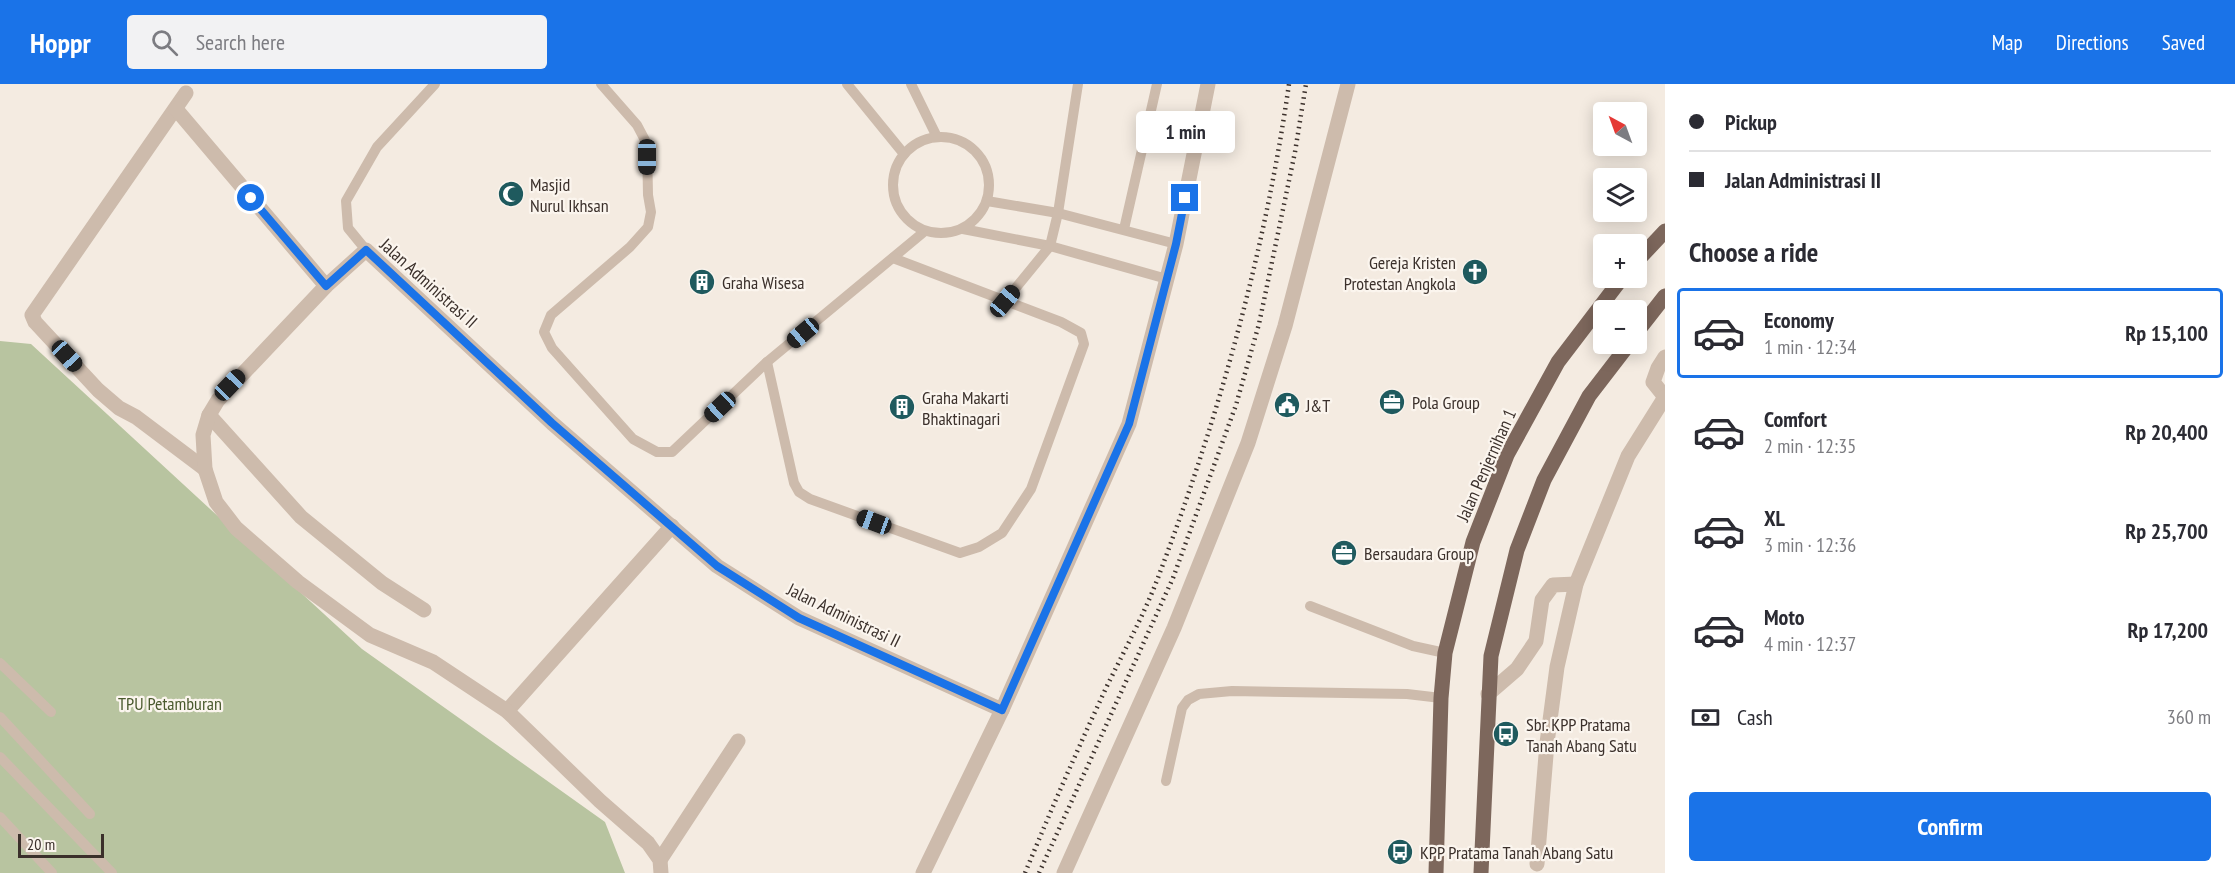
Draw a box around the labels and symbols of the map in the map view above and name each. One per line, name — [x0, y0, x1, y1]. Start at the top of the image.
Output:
north arrow — [1593, 102, 1647, 156]
callout: 1 min — [1136, 111, 1234, 153]
car — [638, 139, 656, 175]
place label: Masjid Nurul Ikhsan — [530, 173, 609, 217]
mosque icon: Masjid Nurul Ikhsan — [496, 179, 526, 209]
route start — [237, 184, 264, 211]
route end — [1171, 184, 1198, 211]
street label: Jalan Administrasi II — [375, 233, 482, 333]
place label: Gereja Kristen Protestan Angkola — [1344, 251, 1456, 295]
church icon: Gereja Kristen Protestan Angkola — [1460, 257, 1490, 287]
building icon: Graha Wisesa — [687, 267, 717, 297]
place label: Graha Wisesa — [722, 271, 804, 294]
car — [987, 281, 1023, 321]
car — [783, 315, 823, 351]
car — [48, 337, 86, 375]
car — [211, 366, 249, 404]
place label: Graha Makarti Bhaktinagari — [922, 386, 1009, 430]
office icon: Pola Group — [1377, 387, 1407, 417]
car — [701, 388, 739, 426]
public building icon: J&T — [1272, 390, 1302, 420]
place label: Pola Group — [1412, 391, 1480, 414]
building icon: Graha Makarti Bhaktinagari — [887, 392, 917, 422]
place label: J&T — [1305, 394, 1330, 417]
street label: Jalan Penjernihan 1 — [1451, 405, 1521, 526]
car — [854, 507, 894, 537]
office icon: Bersaudara Group — [1329, 538, 1359, 568]
place label: Bersaudara Group — [1364, 542, 1474, 565]
street label: Jalan Administrasi II — [783, 577, 904, 652]
park label: TPU Petamburan — [118, 692, 222, 715]
place label: Sbr. KPP Pratama Tanah Abang Satu — [1526, 713, 1637, 757]
bus stop icon: Sbr. KPP Pratama Tanah Abang Satu — [1491, 719, 1521, 749]
scale bar — [18, 831, 104, 858]
bus stop icon: KPP Pratama Tanah Abang Satu — [1385, 837, 1415, 867]
place label: KPP Pratama Tanah Abang Satu — [1420, 841, 1613, 864]

